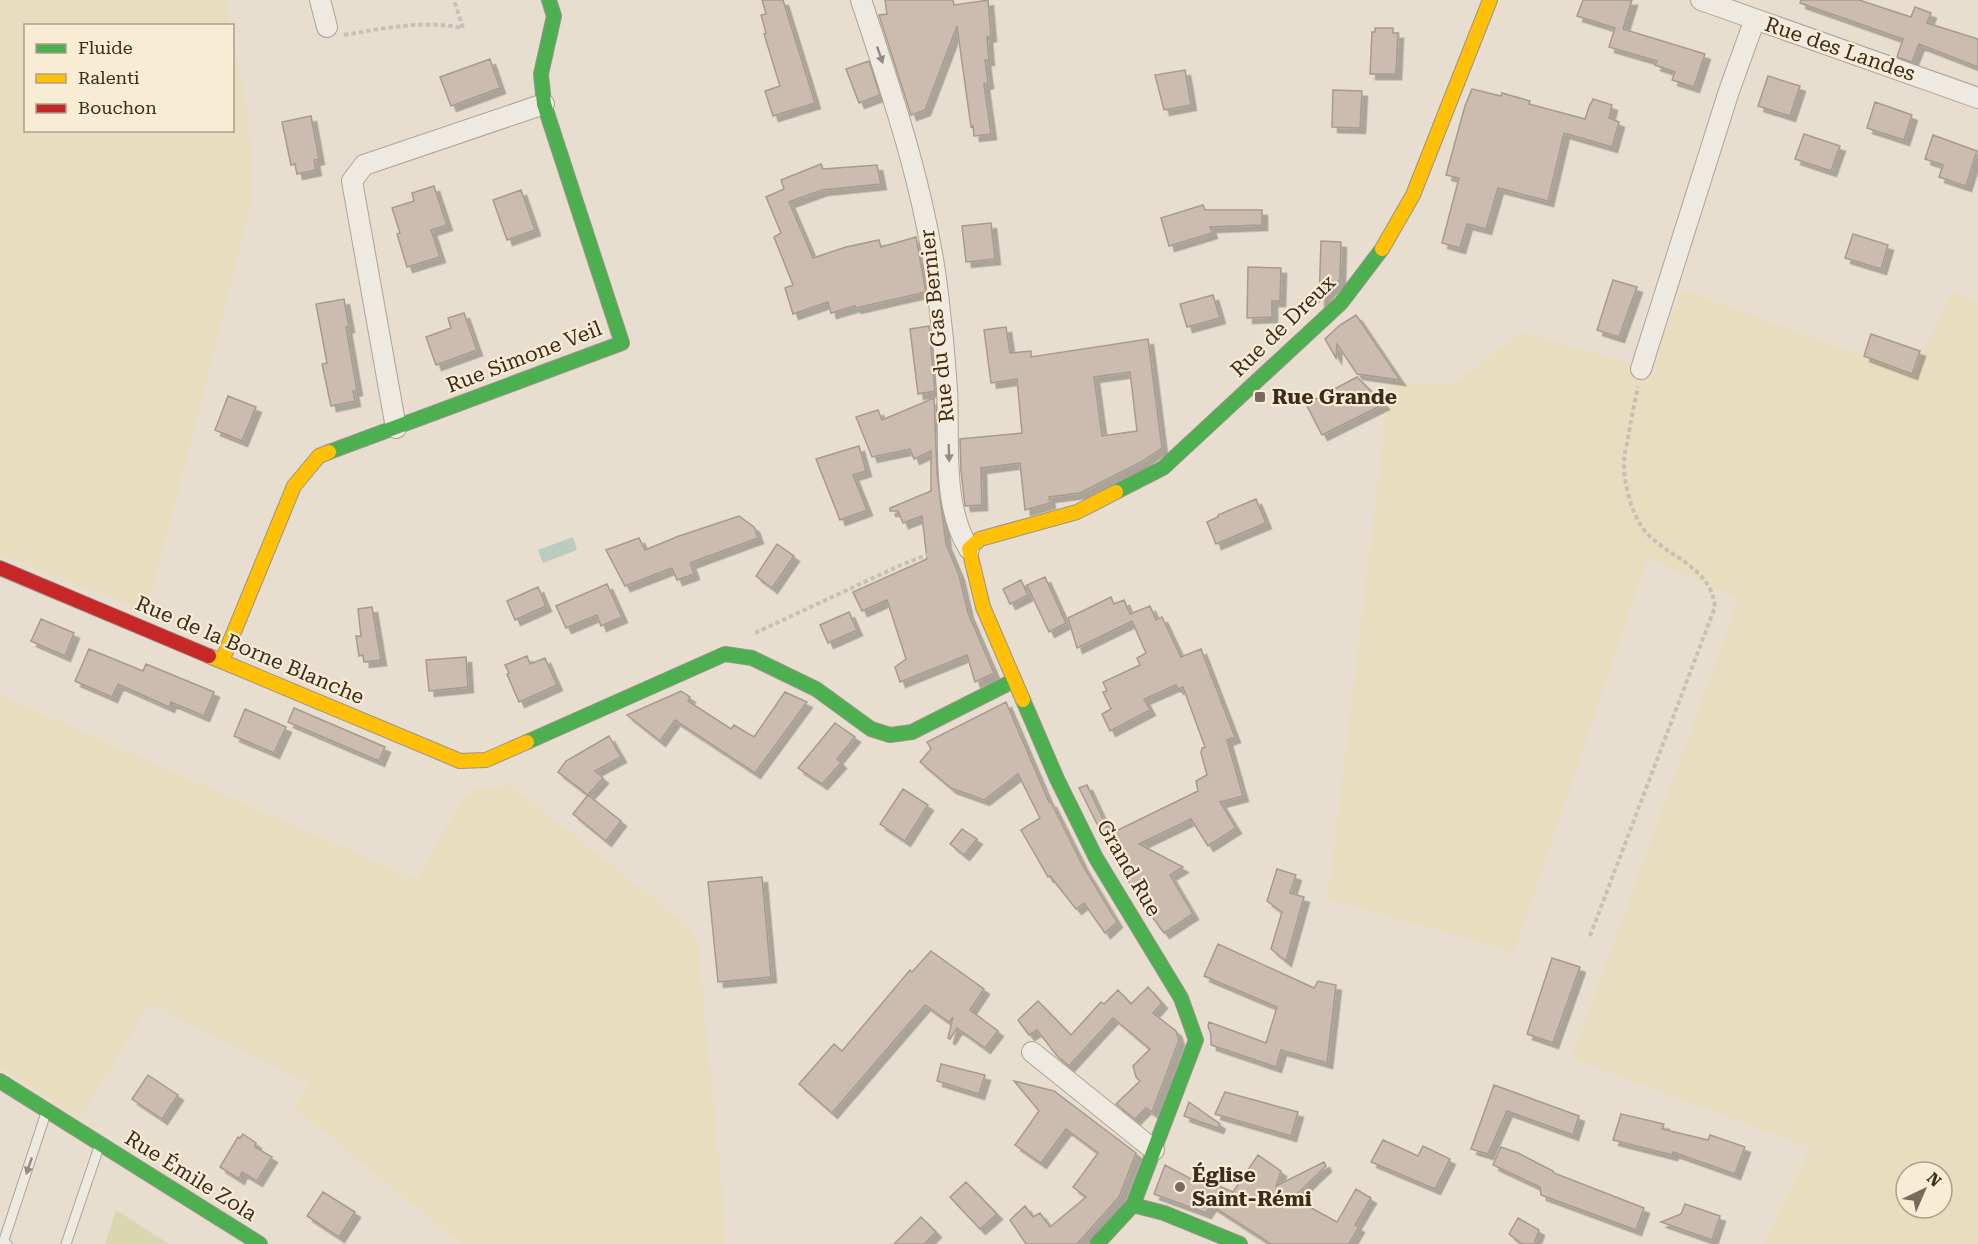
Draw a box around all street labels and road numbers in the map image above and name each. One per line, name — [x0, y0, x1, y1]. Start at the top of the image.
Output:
street label: Rue des Landes — [1762, 12, 1918, 86]
street label: Rue du Gas Bernier — [915, 228, 959, 424]
street label: Rue de Dreux — [1226, 270, 1340, 382]
street label: Rue Simone Veil — [443, 316, 606, 398]
street label: Rue de la Borne Blanche — [132, 591, 368, 709]
street label: Grand Rue — [1092, 816, 1166, 920]
street label: Rue Émile Zola — [121, 1125, 262, 1226]

